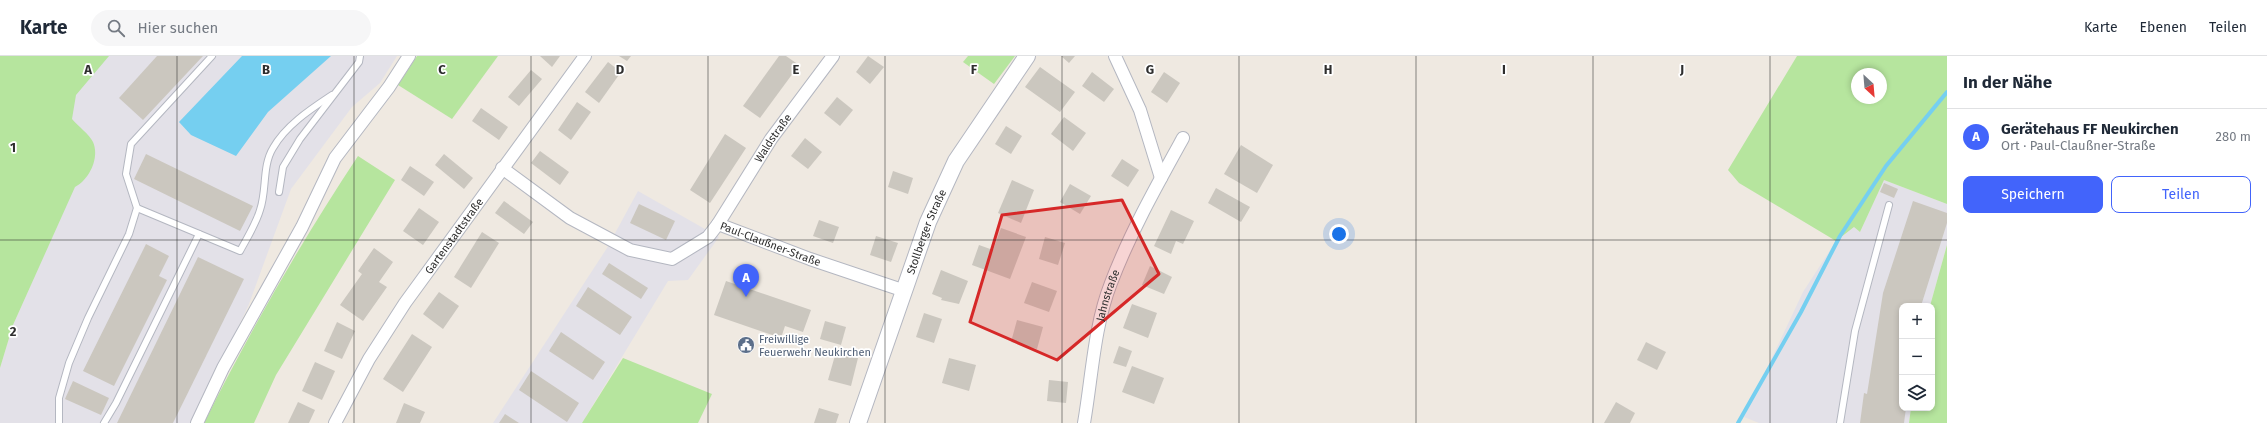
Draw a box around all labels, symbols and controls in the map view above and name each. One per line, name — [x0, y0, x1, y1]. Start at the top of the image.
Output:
search box — [91, 10, 371, 46]
text: Karte — [20, 16, 67, 39]
icon: search — [105, 17, 127, 39]
text: Hier suchen — [137, 19, 218, 37]
text: Karte — [2084, 19, 2118, 36]
text: Ebenen — [2140, 19, 2187, 36]
text: Teilen — [2209, 19, 2247, 36]
text: A — [83, 62, 92, 77]
text: B — [262, 62, 270, 77]
text: C — [438, 62, 446, 77]
text: D — [616, 62, 625, 77]
text: E — [793, 62, 800, 77]
text: F — [971, 62, 978, 77]
text: G — [1146, 62, 1154, 77]
text: H — [1324, 62, 1332, 77]
text: I — [1502, 62, 1506, 77]
text: J — [1679, 62, 1684, 77]
north arrow — [1851, 68, 1887, 104]
text: In der Nähe — [1963, 72, 2052, 93]
street label: Waldstraße — [752, 112, 794, 165]
text: Gerätehaus FF Neukirchen — [2001, 120, 2179, 138]
text: A — [1972, 129, 1980, 144]
text: 280 m — [2216, 129, 2251, 144]
text: Ort · Paul-Claußner-Straße — [2001, 138, 2156, 153]
text: 1 — [10, 140, 16, 155]
button: Speichern — [1963, 176, 2103, 213]
button: Teilen — [2111, 176, 2251, 213]
street label: Stollberger Straße — [904, 187, 949, 276]
street label: Gartenstadtstraße — [422, 196, 486, 277]
street label: Paul-Claußner-Straße — [718, 219, 822, 269]
your location — [1329, 224, 1349, 244]
pin: A — [733, 264, 759, 297]
street label: Jahnstraße — [1094, 268, 1123, 323]
map controls — [1899, 303, 1935, 411]
button: + — [1899, 303, 1935, 339]
text: 2 — [10, 324, 17, 339]
place label: Freiwillige Feuerwehr Neukirchen — [759, 333, 871, 359]
public building icon: Freiwillige Feuerwehr Neukirchen — [736, 335, 756, 355]
button: − — [1899, 339, 1935, 375]
button: layers — [1899, 375, 1935, 411]

